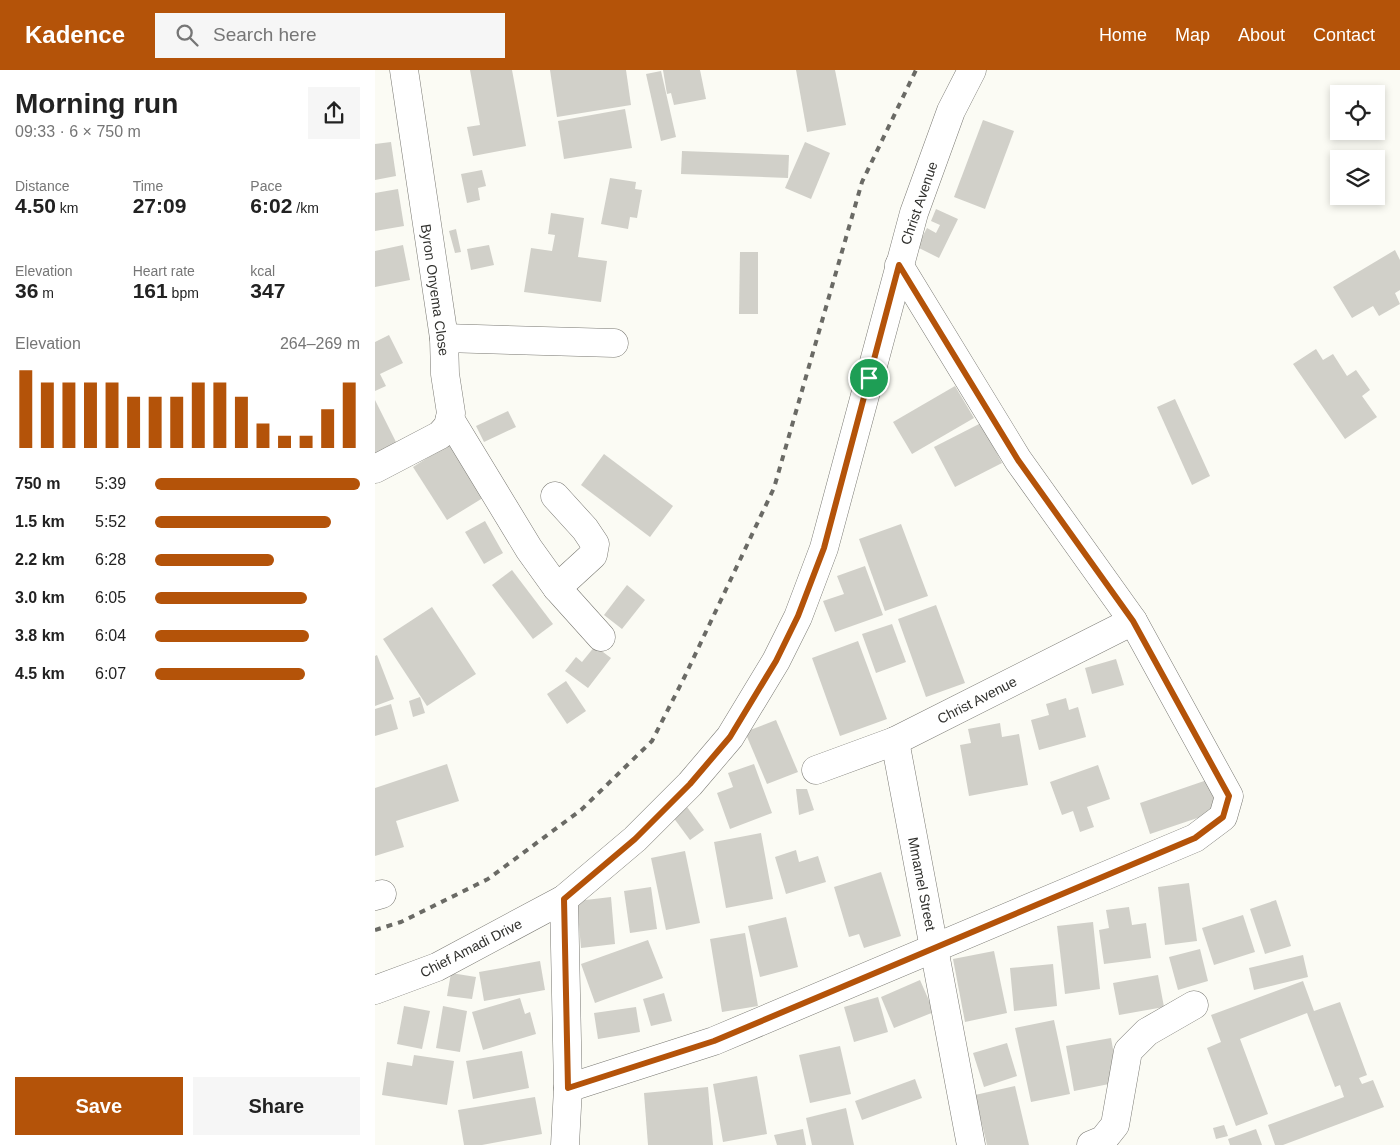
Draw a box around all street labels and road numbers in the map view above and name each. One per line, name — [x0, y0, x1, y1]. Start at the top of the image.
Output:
street label: Christ Avenue — [897, 159, 941, 247]
street label: Byron Onyema Close — [418, 223, 452, 357]
street label: Christ Avenue — [935, 673, 1020, 727]
street label: Mmamel Street — [905, 836, 939, 932]
street label: Chief Amadi Drive — [417, 915, 525, 981]

